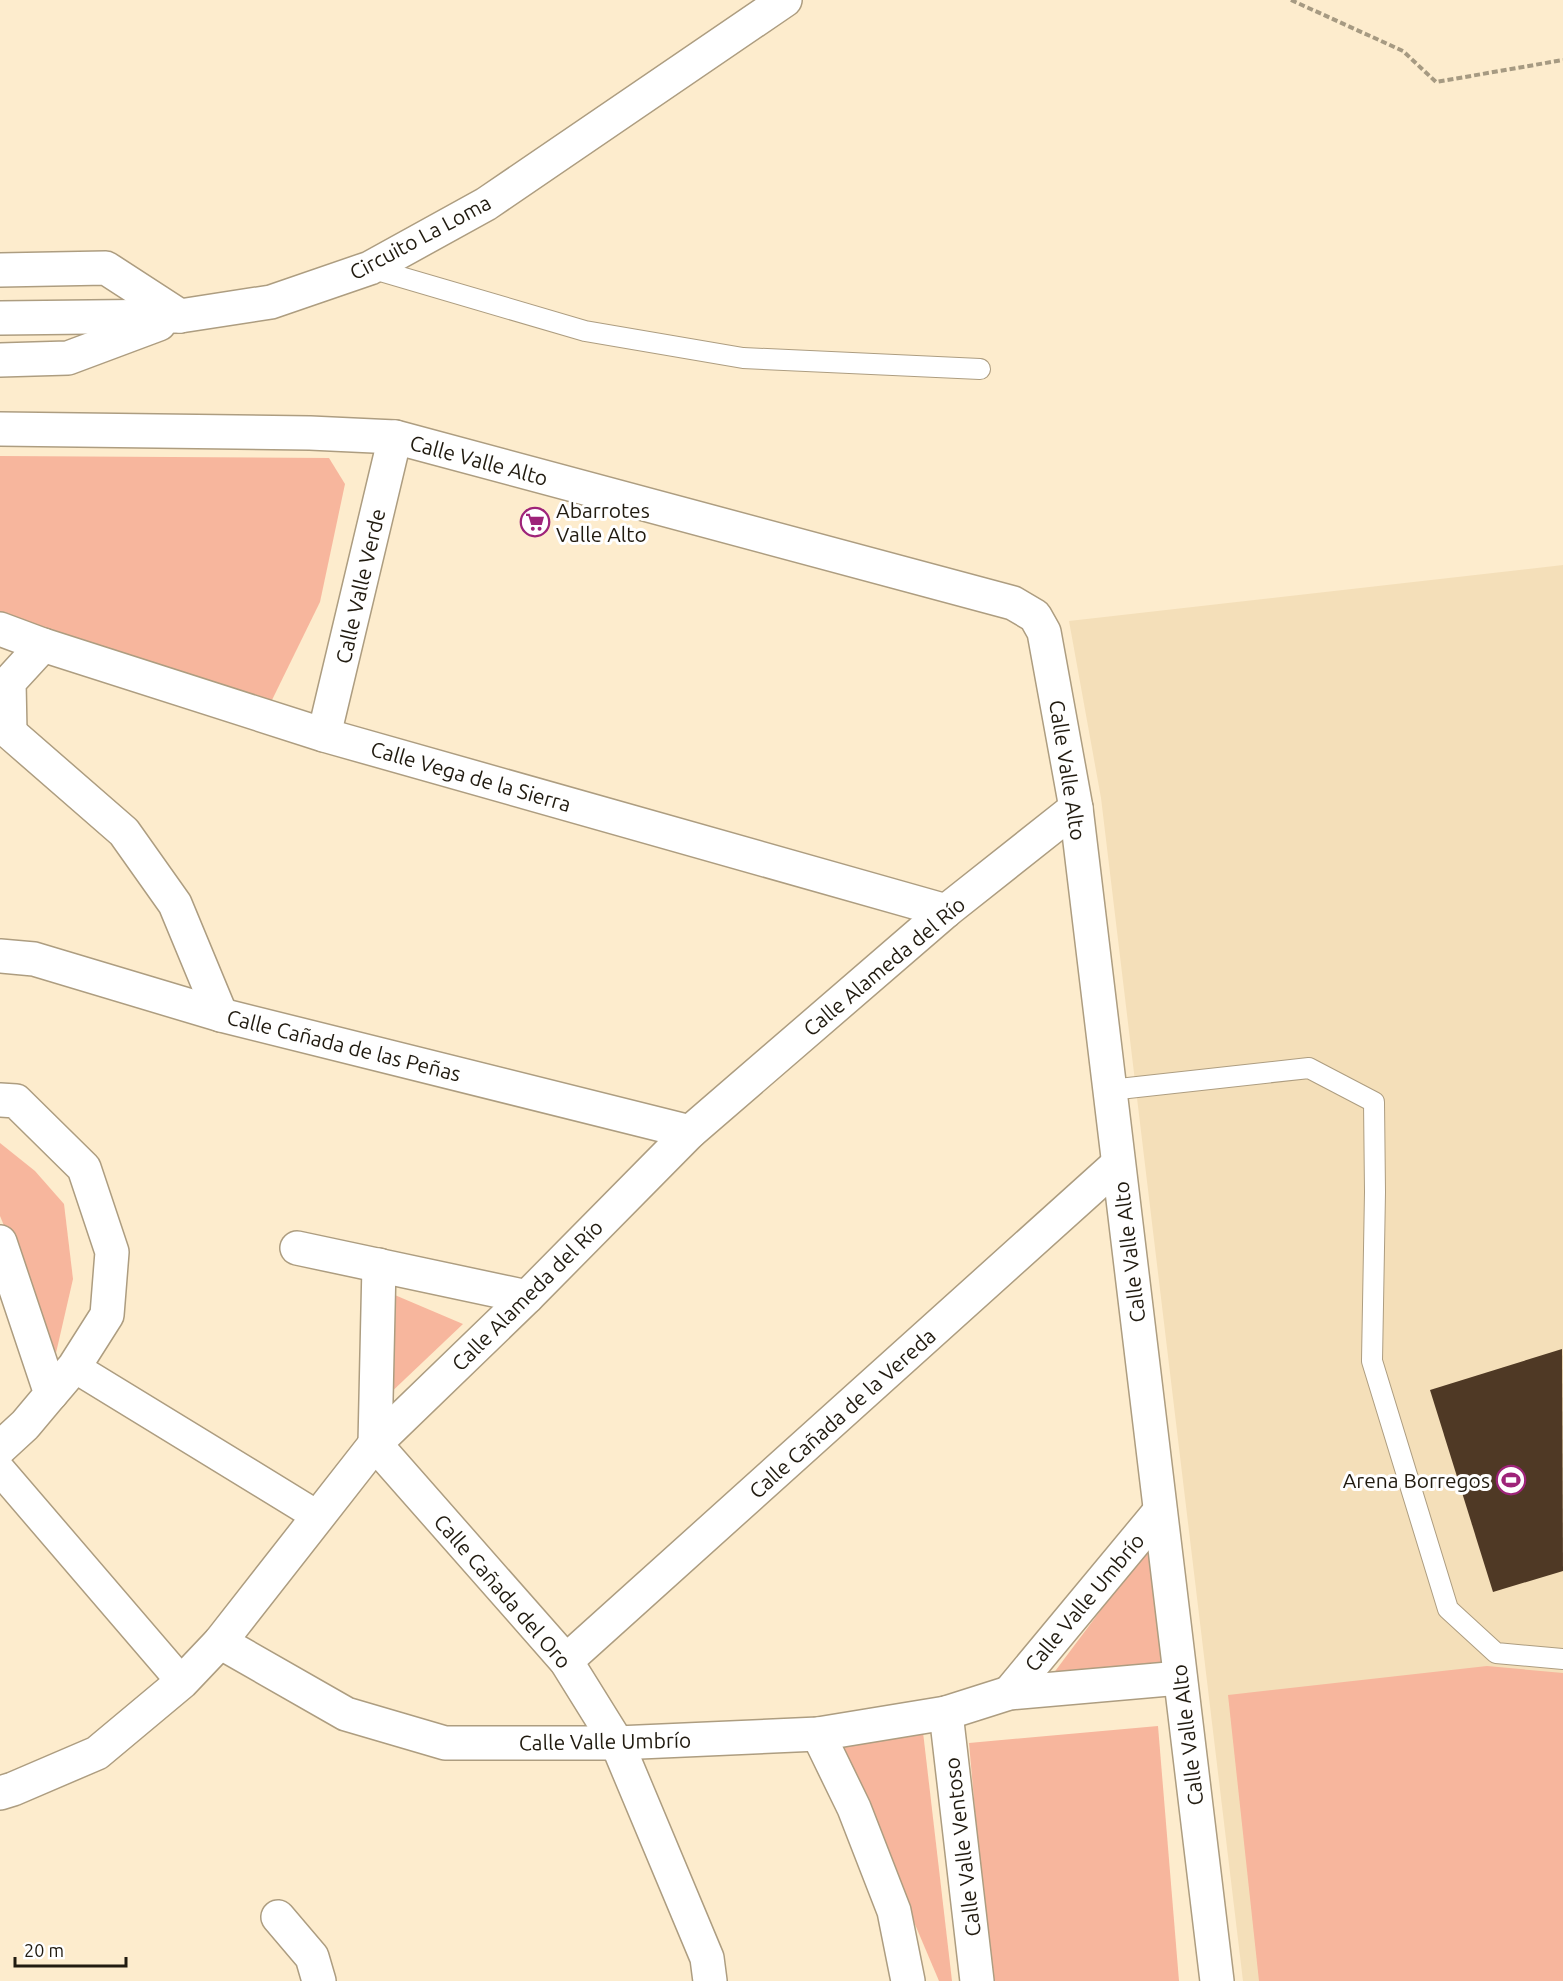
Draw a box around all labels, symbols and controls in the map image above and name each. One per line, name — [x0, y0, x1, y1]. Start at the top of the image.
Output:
street label: Circuito La Loma — [345, 190, 495, 284]
street label: Calle Valle Alto — [407, 430, 551, 490]
place label: Abarrotes Valle Alto — [556, 498, 650, 546]
street label: Calle Valle Verde — [331, 506, 389, 666]
supermarket icon: Abarrotes Valle Alto — [519, 506, 551, 538]
street label: Calle Valle Alto — [1045, 698, 1091, 842]
street label: Calle Vega de la Sierra — [368, 736, 574, 816]
street label: Calle Alameda del Río — [798, 891, 970, 1041]
street label: Calle Cañada de las Peñas — [225, 1004, 463, 1086]
street label: Calle Valle Alto — [1108, 1180, 1150, 1324]
street label: Calle Alameda del Río — [447, 1215, 607, 1375]
street label: Calle Cañada de la Vereda — [744, 1323, 940, 1503]
sports icon: Arena Borregos — [1495, 1464, 1527, 1496]
place label: Arena Borregos — [1343, 1468, 1490, 1492]
street label: Calle Cañada del Oro — [430, 1509, 576, 1673]
street label: Calle Valle Umbrío — [1019, 1528, 1149, 1676]
street label: Calle Valle Alto — [1166, 1663, 1208, 1807]
street label: Calle Valle Umbrío — [519, 1727, 691, 1755]
street label: Calle Valle Ventoso — [939, 1756, 985, 1938]
scale bar — [15, 1930, 126, 1968]
text: 20 m — [24, 1940, 64, 1960]

